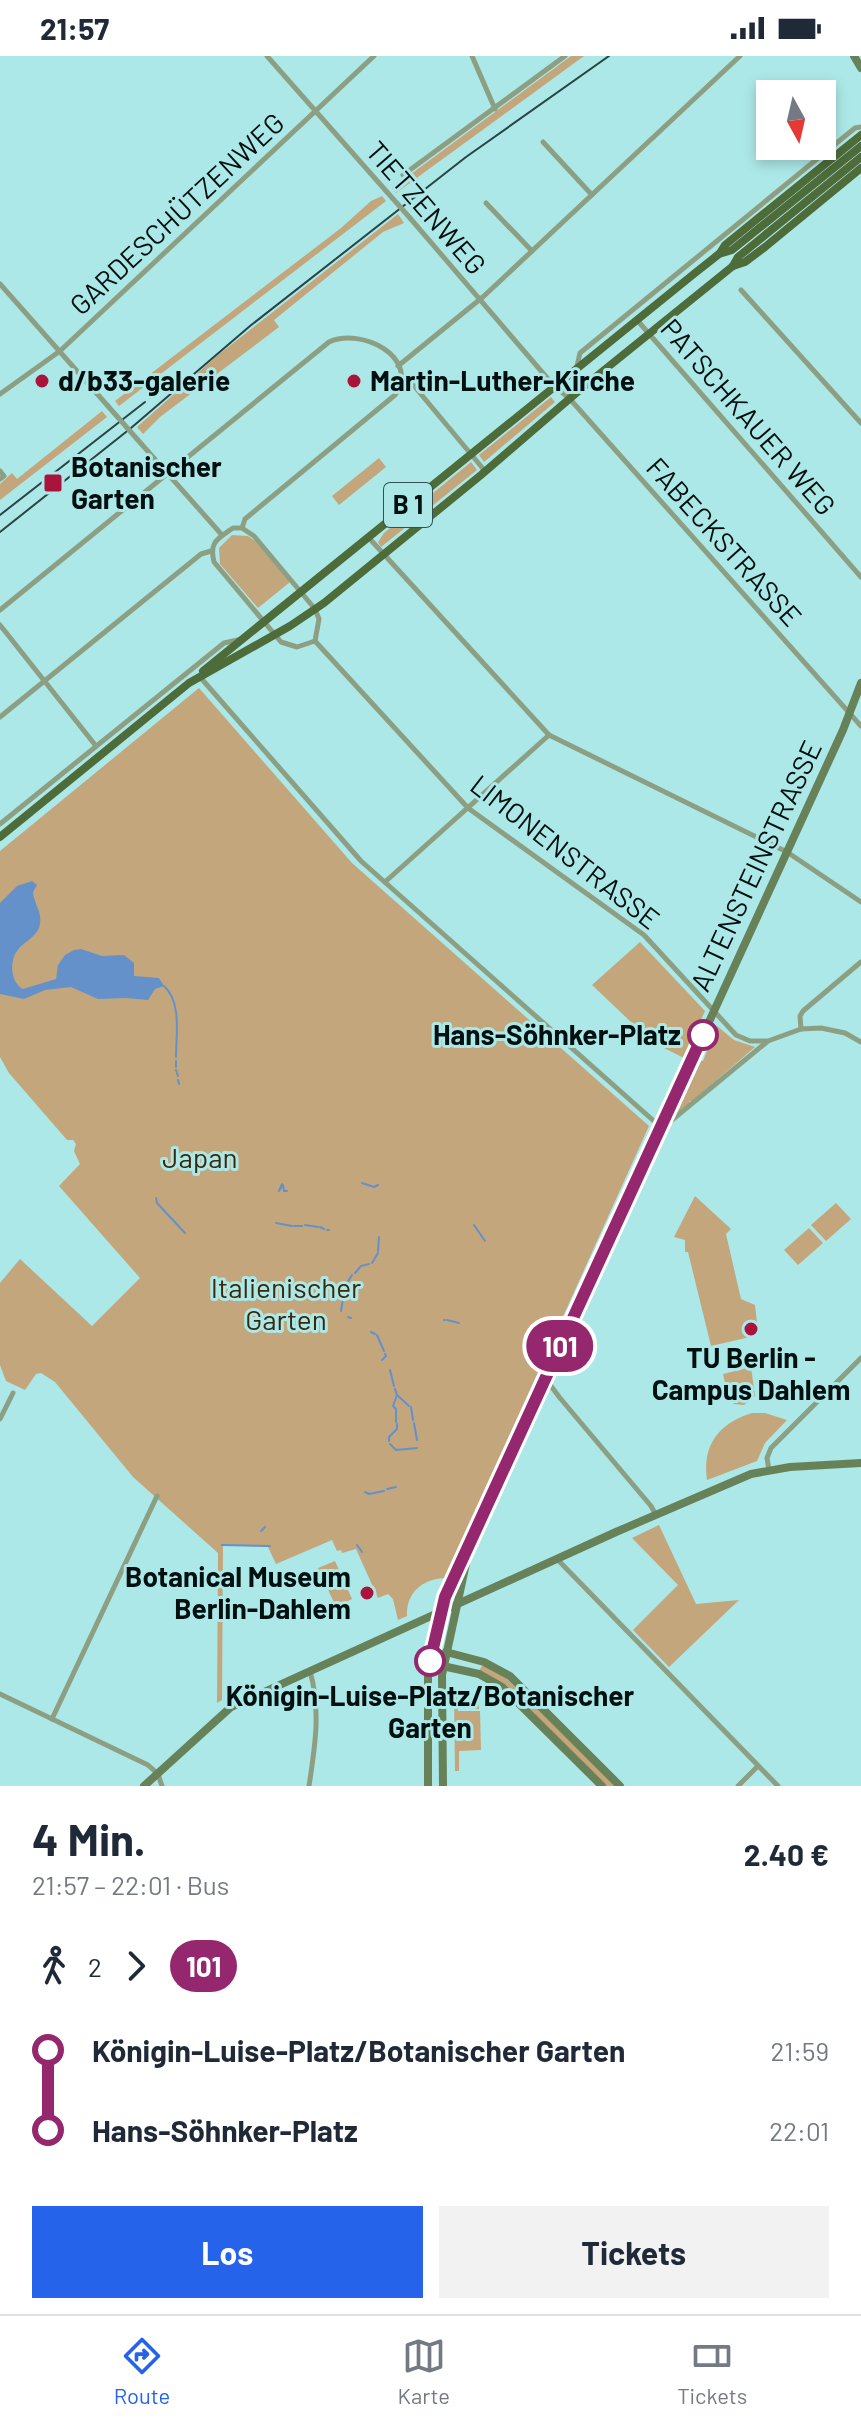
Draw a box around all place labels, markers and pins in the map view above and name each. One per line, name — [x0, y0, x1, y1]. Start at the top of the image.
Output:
place label: d/b33-galerie — [58, 363, 230, 397]
place label: Martin-Luther-Kirche — [370, 363, 635, 397]
marker: d/b33-galerie — [33, 372, 51, 390]
marker: Martin-Luther-Kirche — [345, 372, 363, 390]
place label: Botanischer Garten — [71, 449, 222, 515]
marker: Botanischer Garten — [42, 472, 64, 494]
place label: Hans-Söhnker-Platz — [433, 1017, 681, 1051]
marker: Hans-Söhnker-Platz — [688, 1020, 718, 1050]
marker: TU Berlin - Campus Dahlem — [742, 1320, 760, 1338]
place label: TU Berlin - Campus Dahlem — [652, 1340, 850, 1406]
place label: Botanical Museum Berlin-Dahlem — [125, 1559, 351, 1625]
marker: Botanical Museum Berlin-Dahlem — [358, 1584, 376, 1602]
marker: Königin-Luise-Platz/Botanischer Garten — [415, 1646, 445, 1676]
place label: Königin-Luise-Platz/Botanischer Garten — [226, 1678, 635, 1744]

